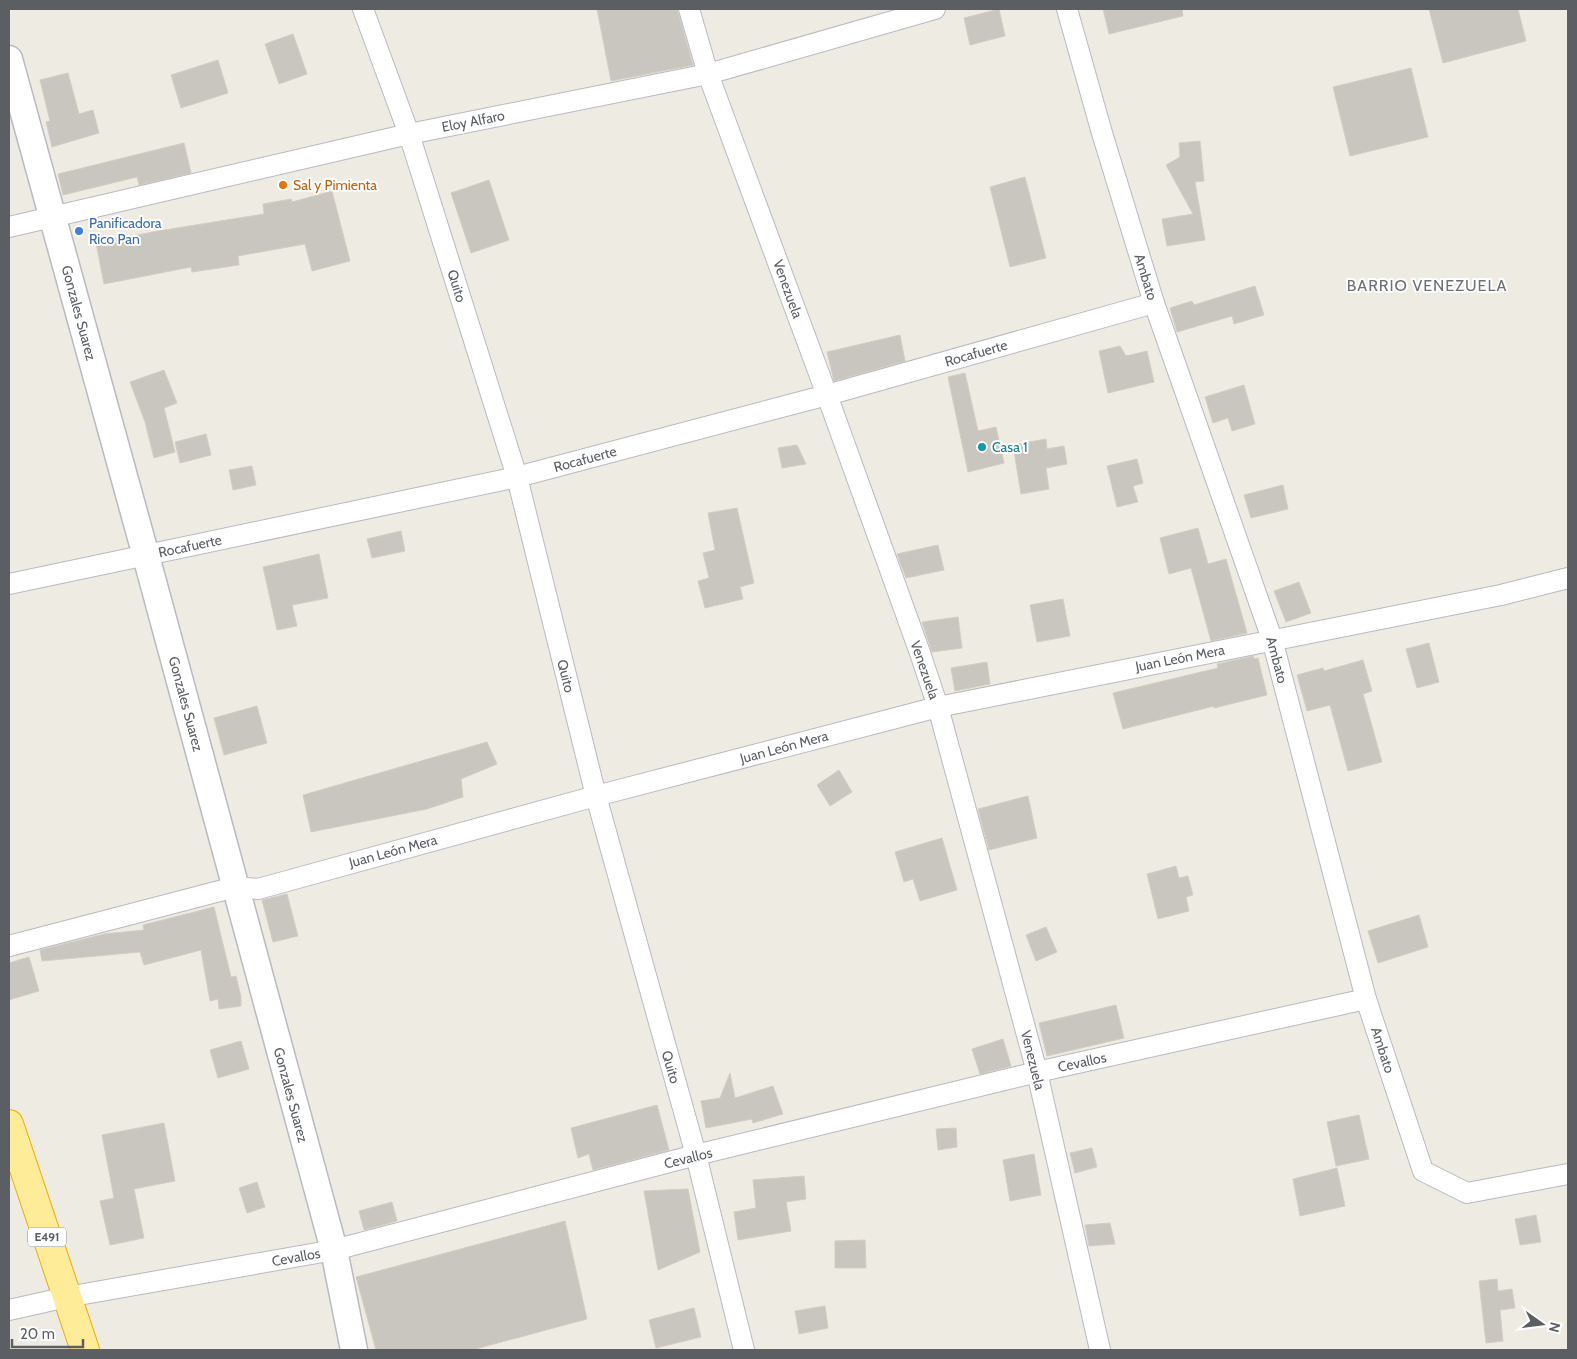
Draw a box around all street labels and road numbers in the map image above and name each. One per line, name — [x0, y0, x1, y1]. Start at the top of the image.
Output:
street label: Eloy Alfaro — [440, 106, 506, 136]
street label: Ambato — [1130, 252, 1162, 303]
street label: Venezuela — [769, 257, 807, 321]
street label: Gonzales Suarez — [58, 263, 100, 363]
street label: Quito — [444, 267, 471, 305]
street label: Rocafuerte — [943, 335, 1009, 371]
street label: Rocafuerte — [552, 442, 618, 476]
street label: Rocafuerte — [157, 531, 223, 561]
street label: Ambato — [1262, 635, 1292, 686]
street label: Venezuela — [907, 638, 944, 702]
street label: Juan León Mera — [1133, 640, 1226, 676]
street label: Gonzales Suarez — [165, 654, 207, 754]
street label: Quito — [553, 658, 579, 695]
street label: Juan León Mera — [737, 727, 830, 768]
street label: Juan León Mera — [346, 831, 439, 872]
street label: Ambato — [1367, 1025, 1399, 1076]
street label: Venezuela — [1017, 1028, 1049, 1092]
street label: Gonzales Suarez — [270, 1045, 312, 1145]
street label: Quito — [658, 1048, 684, 1086]
street label: Cevallos — [1056, 1048, 1108, 1076]
street label: Cevallos — [662, 1143, 714, 1173]
road number: E491 — [28, 1228, 66, 1246]
street label: Cevallos — [270, 1244, 322, 1270]

